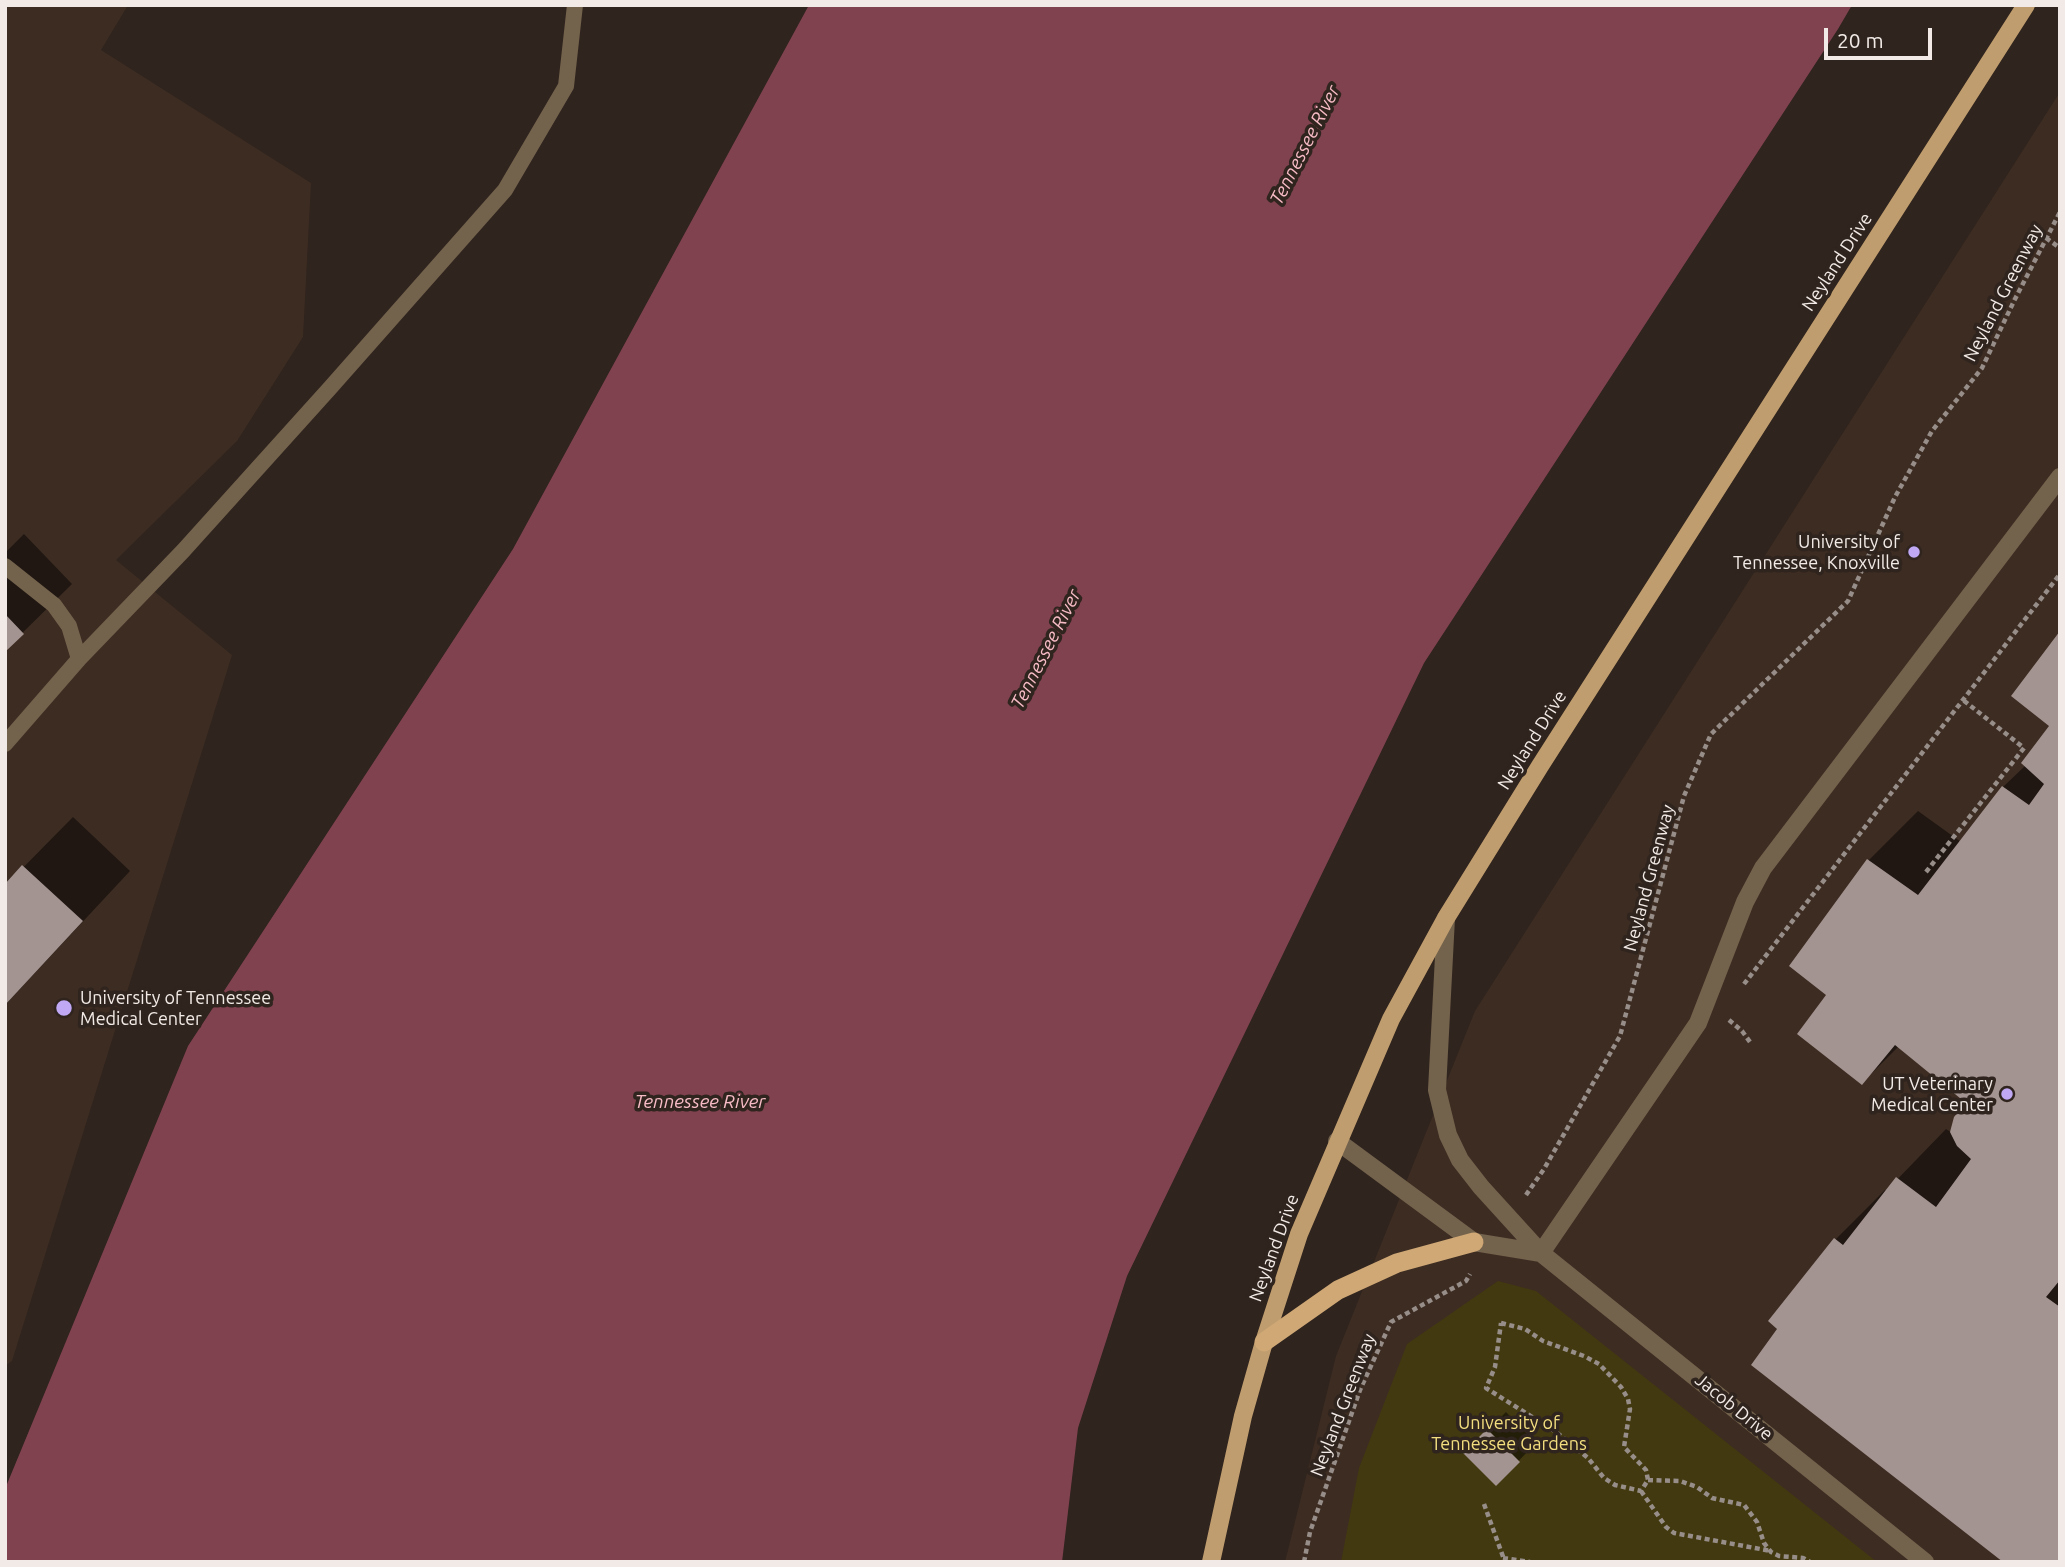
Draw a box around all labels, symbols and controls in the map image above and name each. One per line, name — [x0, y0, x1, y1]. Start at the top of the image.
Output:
scale bar — [1827, 14, 1936, 58]
text: 20 m — [1837, 28, 1884, 52]
water label: Tennessee River — [1265, 81, 1345, 209]
street label: Neyland Drive — [1797, 209, 1877, 315]
street label: Neyland Greenway — [1959, 221, 2047, 365]
place label: University of Tennessee, Knoxville — [1733, 531, 1900, 574]
marker: University of Tennessee, Knoxville — [1906, 544, 1922, 560]
water label: Tennessee River — [1006, 585, 1086, 713]
street label: Neyland Drive — [1493, 686, 1571, 794]
street label: Neyland Greenway — [1619, 802, 1679, 954]
place label: University of Tennessee Medical Center — [80, 987, 271, 1030]
marker: University of Tennessee Medical Center — [54, 998, 74, 1018]
place label: UT Veterinary Medical Center — [1871, 1073, 1993, 1116]
marker: UT Veterinary Medical Center — [1999, 1086, 2015, 1102]
water label: Tennessee River — [634, 1091, 766, 1113]
street label: Neyland Drive — [1245, 1191, 1303, 1305]
street label: Neyland Greenway — [1306, 1331, 1380, 1479]
street label: Jacob Drive — [1691, 1369, 1777, 1445]
park label: University of Tennessee Gardens — [1431, 1412, 1587, 1454]

